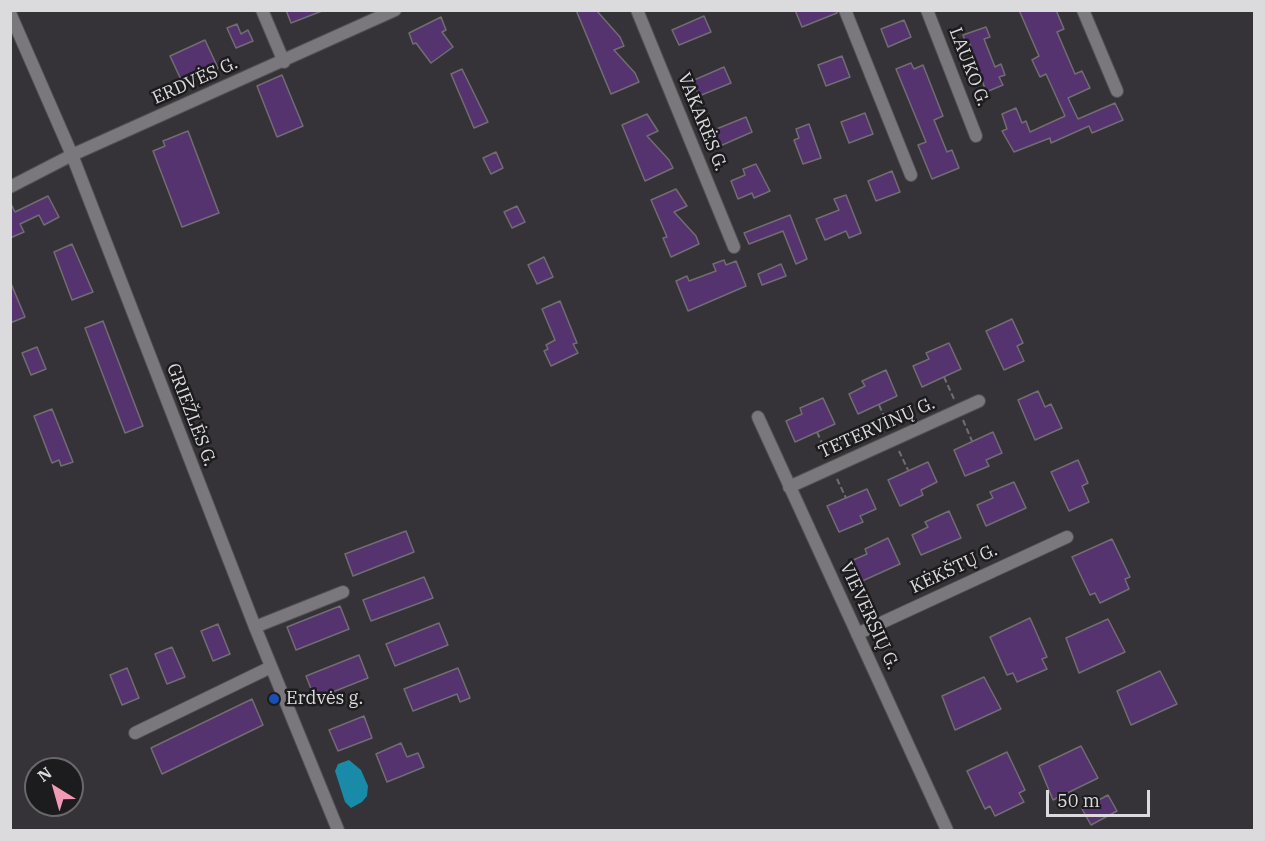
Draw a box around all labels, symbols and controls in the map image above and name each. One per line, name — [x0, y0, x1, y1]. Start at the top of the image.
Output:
street label: LAUKO G. — [944, 25, 994, 109]
street label: ERDVĖS G. — [149, 53, 241, 109]
street label: VAKARĖS G. — [672, 70, 732, 174]
street label: GRIEŽLĖS G. — [161, 360, 221, 470]
street label: TETERVINŲ G. — [816, 393, 938, 463]
street label: KĖKŠTŲ G. — [907, 539, 1001, 599]
street label: VIEVERSIŲ G. — [835, 559, 903, 673]
place label: Erdvės g. — [286, 688, 363, 710]
marker: Erdvės g. — [267, 692, 281, 706]
north arrow — [24, 757, 84, 817]
text: N — [33, 762, 55, 786]
scale bar — [1049, 778, 1152, 816]
text: 50 m — [1057, 789, 1100, 812]

